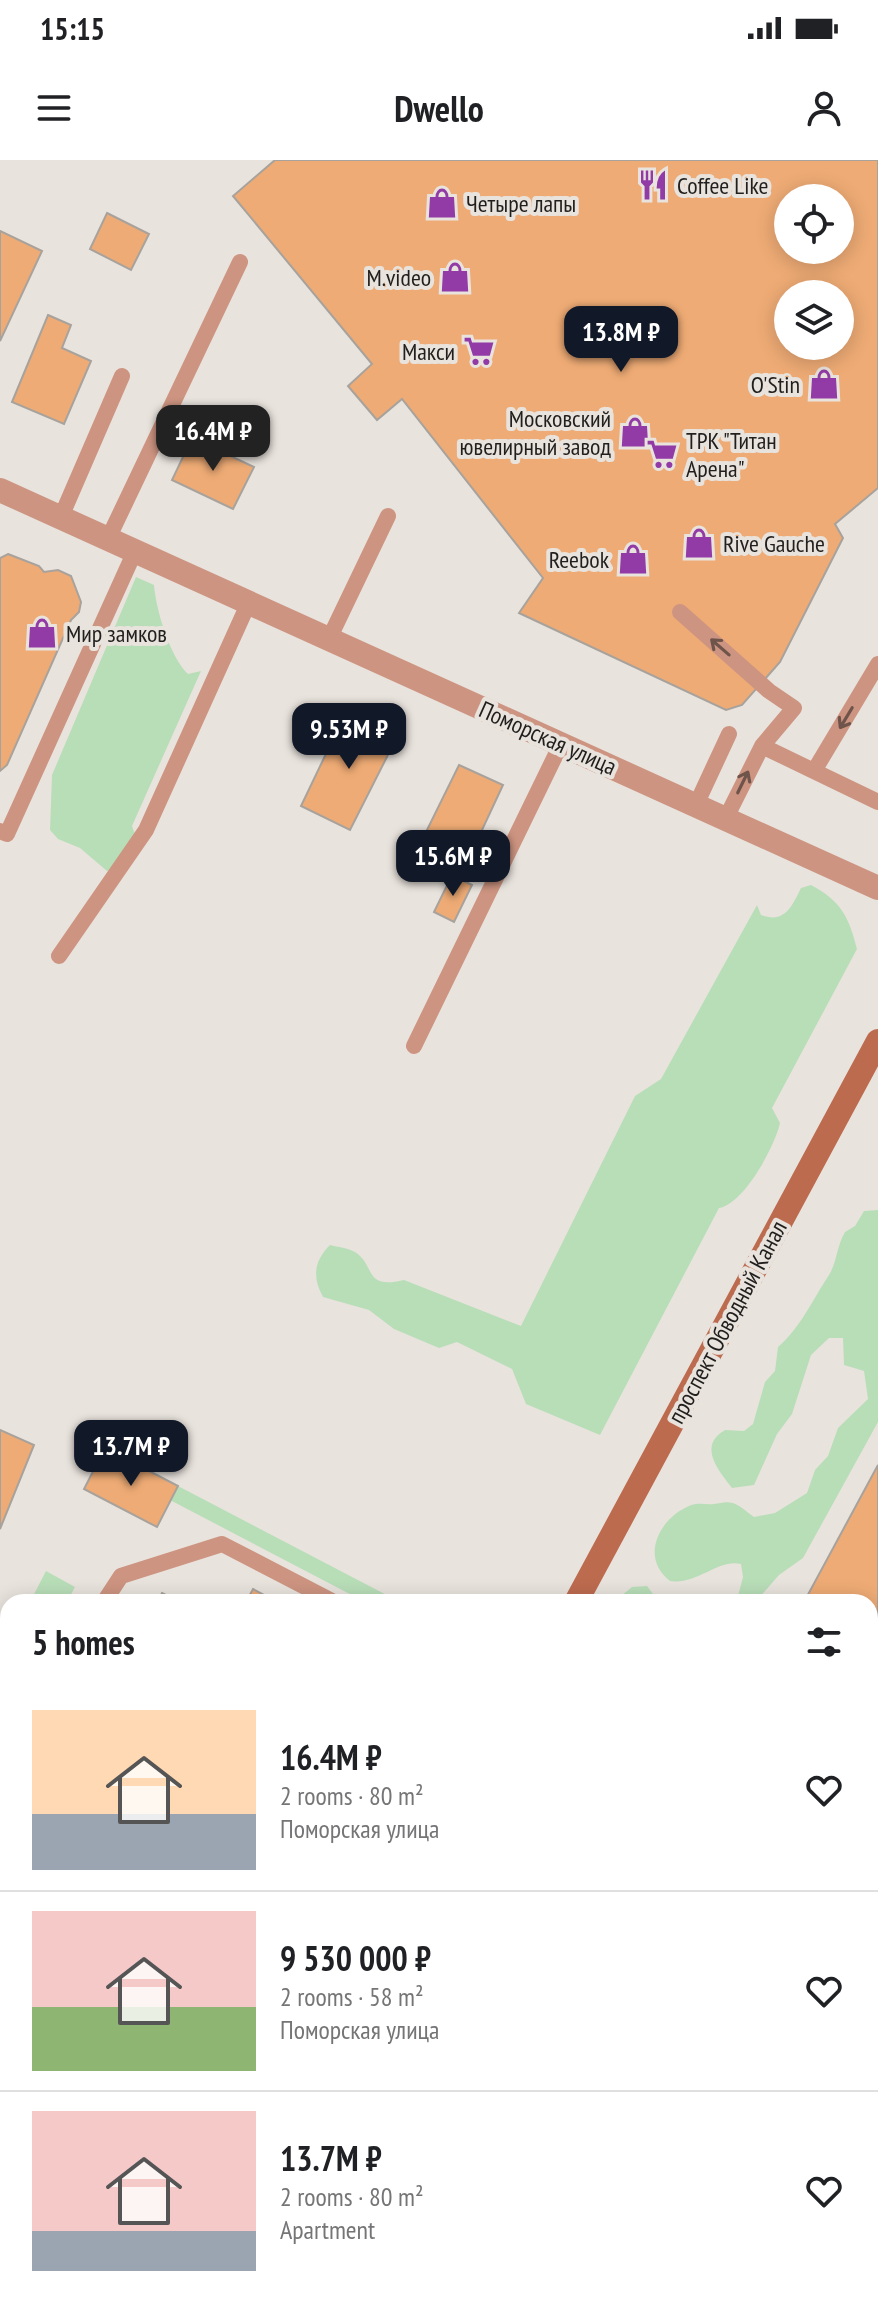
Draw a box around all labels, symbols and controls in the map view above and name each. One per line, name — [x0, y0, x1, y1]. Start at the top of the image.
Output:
text: 15:15 — [40, 9, 105, 48]
text: Dwello — [394, 85, 484, 132]
icon: menu — [32, 86, 76, 130]
icon: person — [802, 86, 846, 130]
restaurant icon: Coffee Like — [636, 168, 670, 202]
place label: Coffee Like — [677, 170, 768, 201]
map controls — [774, 184, 854, 360]
button: locate — [774, 184, 854, 264]
shop icon: Четыре лапы — [425, 186, 459, 220]
place label: Четыре лапы — [466, 188, 576, 219]
shop icon: M.video — [438, 260, 472, 294]
place label: M.video — [367, 262, 431, 293]
button: layers — [774, 280, 854, 360]
pin: 13.8M ₽ — [547, 306, 695, 374]
text: 13.8M ₽ — [582, 315, 660, 348]
supermarket icon: Макси — [462, 334, 496, 368]
place label: Макси — [402, 336, 455, 367]
shop icon: O'Stin — [807, 367, 841, 401]
place label: O'Stin — [751, 369, 800, 400]
place label: Московский ювелирный завод — [460, 403, 611, 462]
pin: 16.4M ₽ — [139, 405, 287, 473]
text: 16.4M ₽ — [174, 414, 252, 447]
shop icon: Московский ювелирный завод — [618, 415, 652, 449]
place label: ТРК "Титан Арена" — [686, 425, 777, 484]
supermarket icon: ТРК "Титан Арена" — [645, 437, 679, 471]
shop icon: Rive Gauche — [682, 526, 716, 560]
place label: Rive Gauche — [723, 528, 825, 559]
shop icon: Reebok — [616, 542, 650, 576]
place label: Reebok — [549, 544, 610, 575]
shop icon: Мир замков — [25, 616, 59, 650]
place label: Мир замков — [66, 618, 167, 649]
one-way arrow — [710, 638, 730, 656]
street label: Поморская улица — [474, 694, 622, 782]
pin: 9.53M ₽ — [275, 703, 423, 771]
one-way arrow — [838, 706, 854, 729]
text: 9.53M ₽ — [310, 712, 388, 745]
one-way arrow — [736, 770, 751, 794]
pin: 15.6M ₽ — [379, 830, 527, 898]
text: 15.6M ₽ — [414, 839, 492, 872]
street label: проспект Обводный Канал — [660, 1215, 794, 1429]
pin: 13.7M ₽ — [57, 1420, 205, 1488]
text: 13.7M ₽ — [92, 1429, 170, 1462]
text: 5 homes — [32, 1620, 135, 1664]
icon: filters — [802, 1620, 846, 1664]
text: 16.4M ₽ — [280, 1735, 382, 1779]
icon: home — [96, 1742, 192, 1838]
icon: heart — [802, 1768, 846, 1812]
text: 2 rooms · 80 m² — [280, 1779, 424, 1812]
text: Поморская улица — [280, 1812, 440, 1845]
text: 9 530 000 ₽ — [280, 1936, 431, 1980]
icon: home — [96, 1943, 192, 2039]
icon: heart — [802, 1969, 846, 2013]
text: 2 rooms · 58 m² — [280, 1980, 424, 2013]
text: Поморская улица — [280, 2013, 440, 2046]
text: 13.7M ₽ — [280, 2136, 382, 2180]
icon: home — [96, 2143, 192, 2239]
icon: heart — [802, 2169, 846, 2213]
text: 2 rooms · 80 m² — [280, 2180, 424, 2213]
text: Apartment — [280, 2213, 375, 2246]

